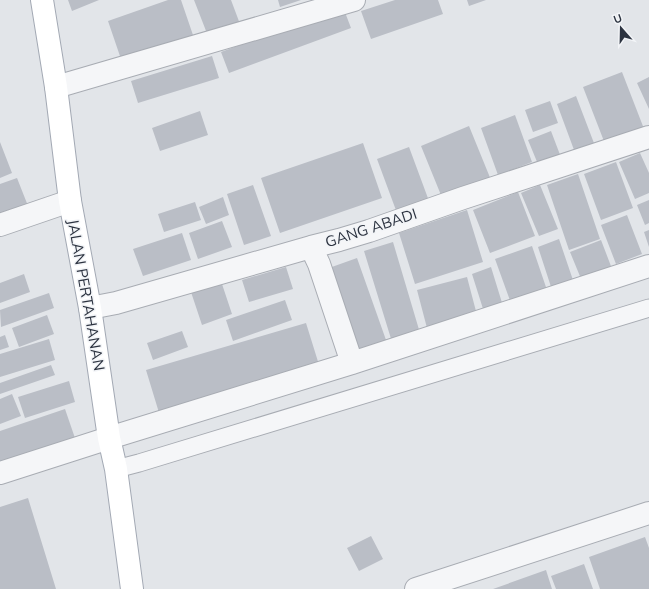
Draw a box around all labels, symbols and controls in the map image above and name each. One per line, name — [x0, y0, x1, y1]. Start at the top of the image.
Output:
north arrow — [601, 8, 641, 48]
text: U — [611, 11, 624, 27]
street label: GANG ABADI — [323, 204, 419, 251]
street label: JALAN PERTAHANAN — [64, 218, 109, 372]

